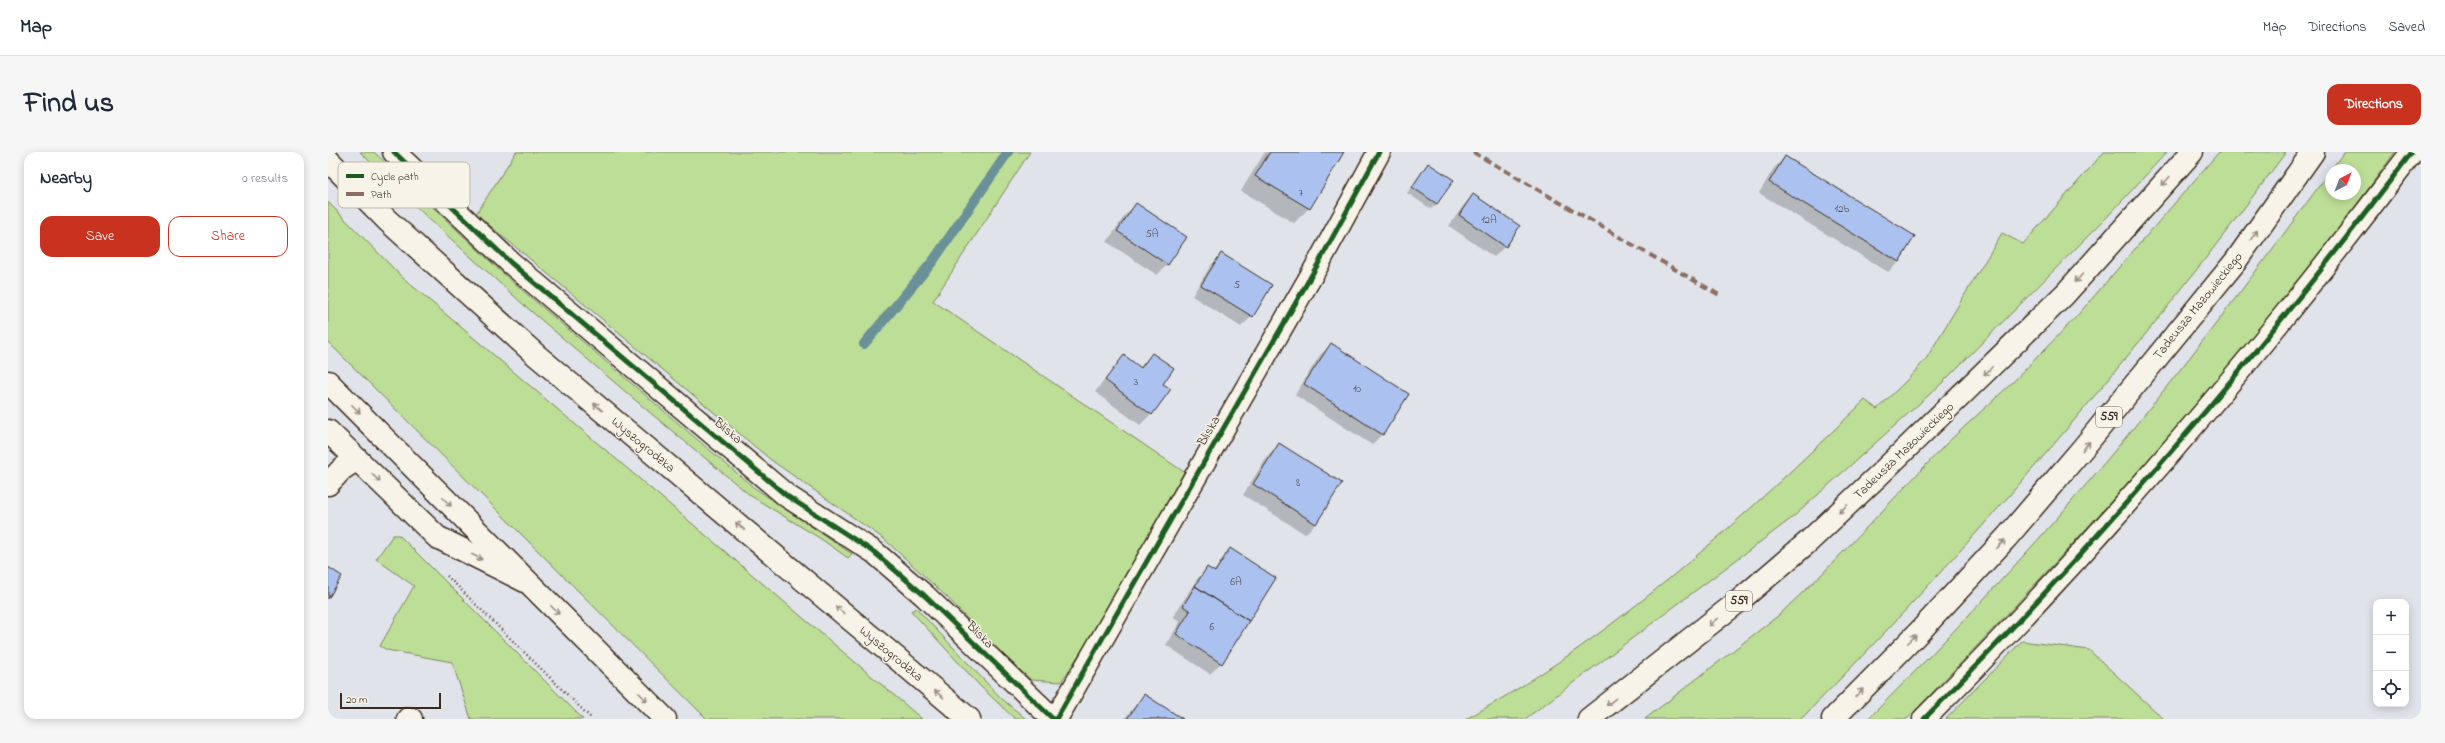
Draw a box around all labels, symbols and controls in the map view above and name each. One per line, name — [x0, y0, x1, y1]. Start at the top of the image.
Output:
text: Map — [20, 14, 52, 41]
text: Map — [2263, 17, 2286, 38]
text: Directions — [2308, 17, 2366, 38]
text: Saved — [2388, 17, 2425, 38]
text: Find us — [24, 84, 114, 125]
button: Directions — [2327, 84, 2421, 125]
legend — [338, 162, 470, 208]
north arrow — [2325, 164, 2361, 200]
text: Nearby — [40, 166, 92, 191]
text: 0 results — [242, 169, 288, 188]
text: Cycle path — [371, 169, 419, 186]
one-way arrow — [2161, 176, 2171, 186]
house number: 7 — [1299, 185, 1304, 201]
text: Path — [371, 187, 392, 203]
house number: 12b — [1835, 201, 1850, 217]
house number: 12A — [1481, 212, 1497, 228]
button: Save — [40, 216, 160, 257]
button: Share — [168, 216, 288, 257]
house number: 5A — [1145, 226, 1159, 242]
one-way arrow — [2250, 229, 2258, 240]
street label: Tadeusza Mazowieckiego — [2149, 248, 2248, 364]
one-way arrow — [2075, 273, 2084, 283]
house number: 5 — [1234, 277, 1240, 293]
one-way arrow — [1983, 366, 1993, 376]
house number: 3 — [1134, 374, 1139, 390]
house number: 10 — [1353, 381, 1361, 397]
street label: Tadeusza Mazowieckiego — [1849, 398, 1959, 505]
one-way arrow — [592, 402, 603, 411]
one-way arrow — [351, 404, 360, 414]
road number: 559 — [2096, 407, 2122, 427]
street label: Bliska — [1192, 412, 1225, 450]
street label: Wyszogrodzka — [606, 413, 679, 478]
street label: Bliska — [709, 413, 746, 449]
one-way arrow — [2081, 440, 2090, 451]
one-way arrow — [371, 473, 381, 483]
house number: 8 — [1296, 475, 1300, 491]
one-way arrow — [442, 497, 452, 506]
one-way arrow — [1838, 504, 1848, 513]
one-way arrow — [735, 522, 745, 531]
one-way arrow — [1996, 539, 2005, 549]
one-way arrow — [471, 554, 483, 561]
house number: 6A — [1230, 574, 1242, 590]
road number: 559 — [1726, 591, 1752, 611]
map controls — [2373, 599, 2409, 707]
button: + — [2373, 599, 2409, 635]
one-way arrow — [550, 605, 560, 615]
one-way arrow — [834, 606, 845, 615]
street label: Bliska — [961, 616, 998, 653]
one-way arrow — [1708, 618, 1719, 627]
house number: 6 — [1210, 619, 1215, 635]
street label: Wyszogrodzka — [854, 622, 927, 687]
one-way arrow — [1907, 634, 1917, 644]
button: − — [2373, 635, 2409, 671]
button: locate — [2373, 671, 2409, 707]
one-way arrow — [1854, 688, 1864, 698]
one-way arrow — [934, 689, 944, 698]
scale bar — [340, 691, 441, 710]
text: 20 m — [346, 692, 368, 708]
one-way arrow — [638, 692, 648, 702]
one-way arrow — [1605, 698, 1616, 707]

